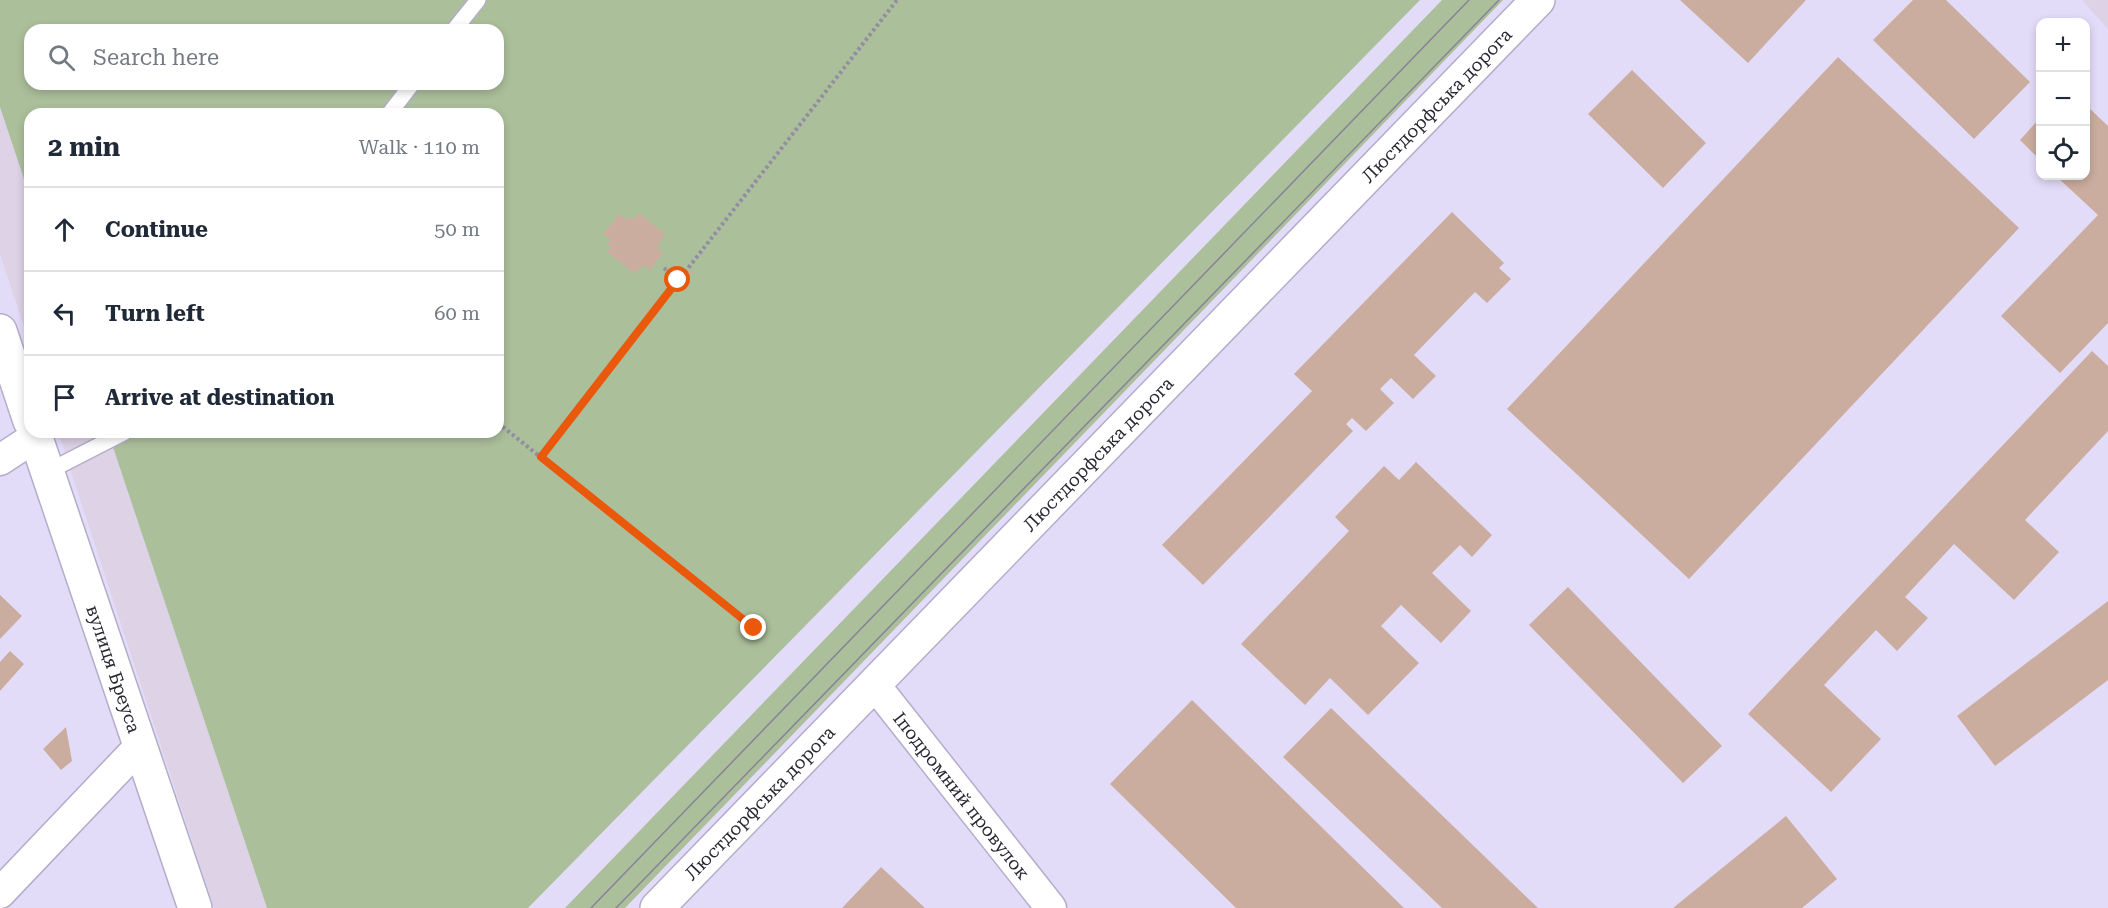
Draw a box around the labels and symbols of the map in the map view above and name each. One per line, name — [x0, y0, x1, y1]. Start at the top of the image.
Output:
street label: Люстдорфська дорога — [1357, 23, 1516, 186]
route start — [664, 266, 690, 292]
street label: Люстдорфська дорога — [1018, 372, 1177, 535]
street label: вулиця Бреуса — [83, 602, 146, 736]
route end — [740, 614, 766, 640]
street label: Іподромний провулок — [890, 708, 1034, 883]
street label: Люстдорфська дорога — [680, 721, 839, 884]

